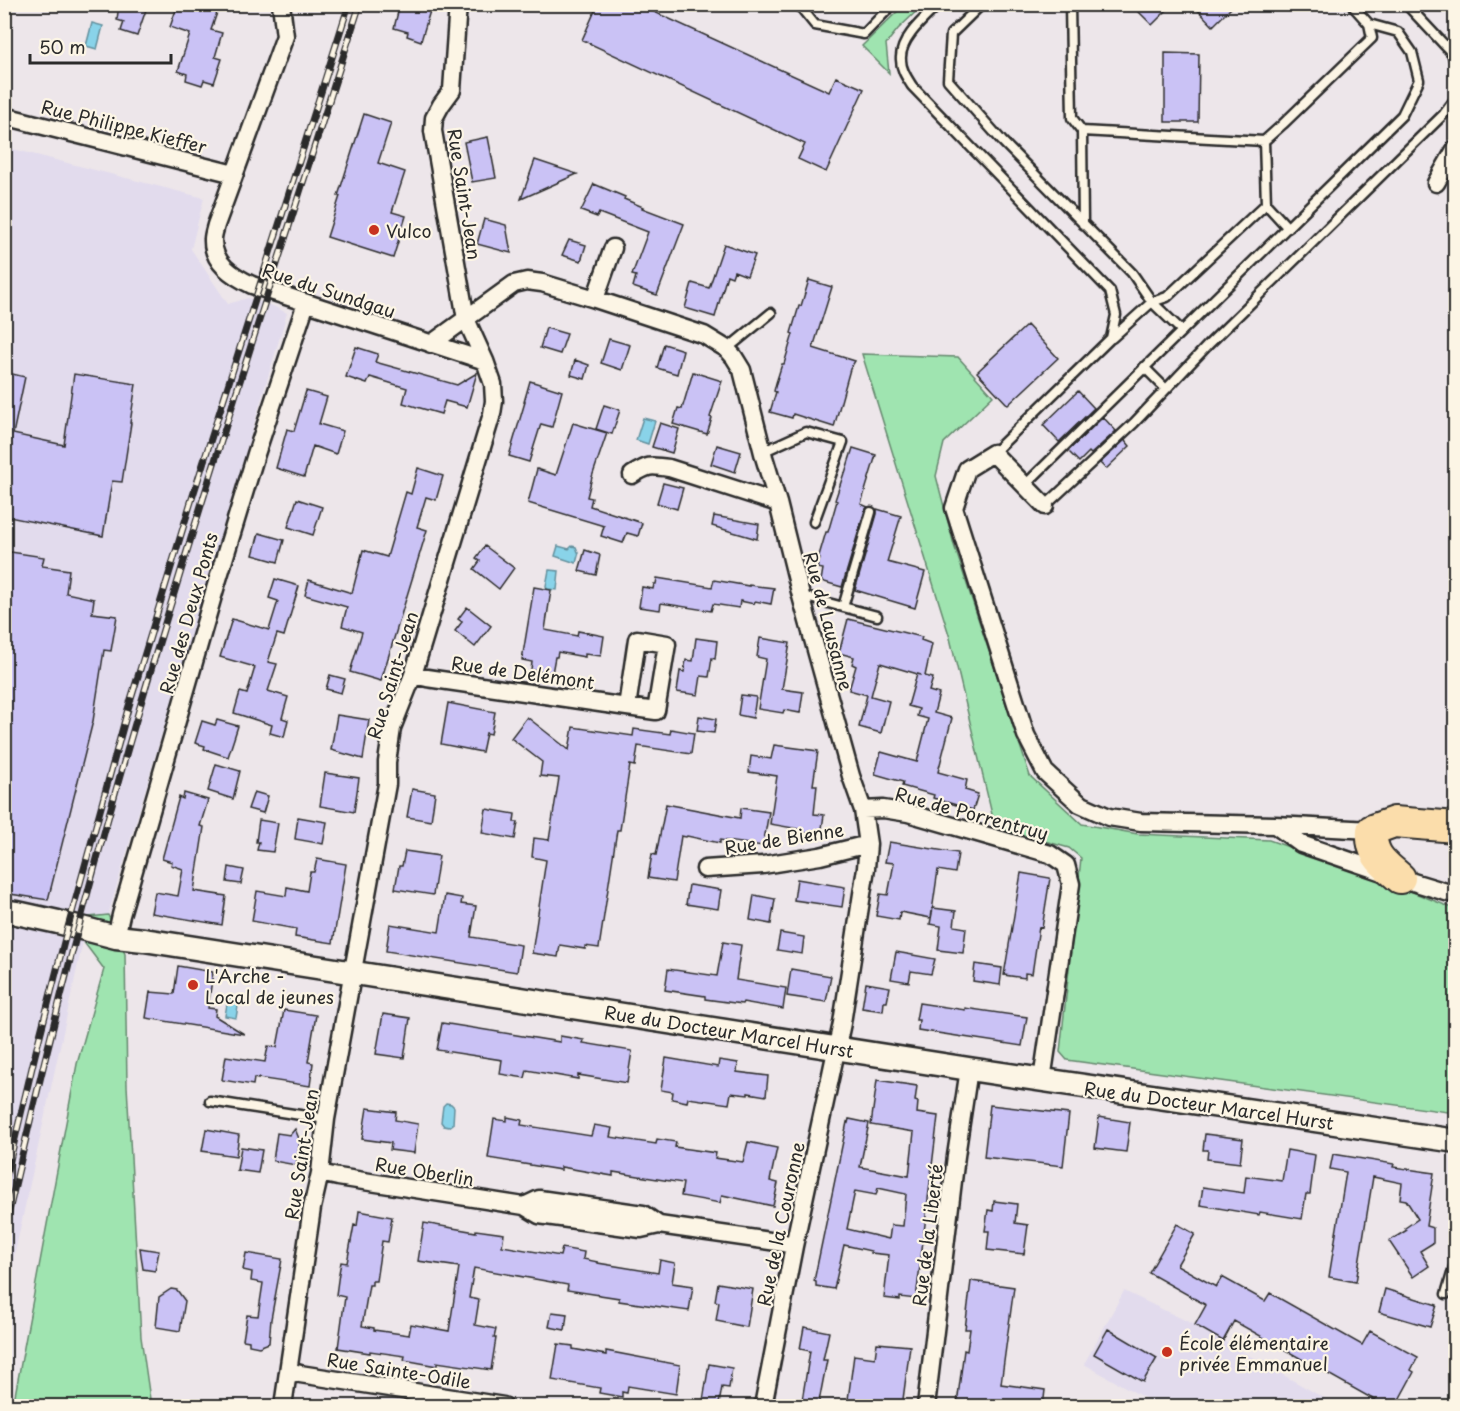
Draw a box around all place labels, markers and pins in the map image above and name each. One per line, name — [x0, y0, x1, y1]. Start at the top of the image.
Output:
place label: Vulco — [386, 217, 431, 244]
marker: Vulco — [367, 223, 381, 237]
place label: L'Arche - Local de jeunes — [205, 962, 334, 1010]
marker: L'Arche - Local de jeunes — [186, 978, 200, 992]
place label: École élémentaire privée Emmanuel — [1179, 1329, 1329, 1377]
marker: École élémentaire privée Emmanuel — [1160, 1345, 1174, 1359]

